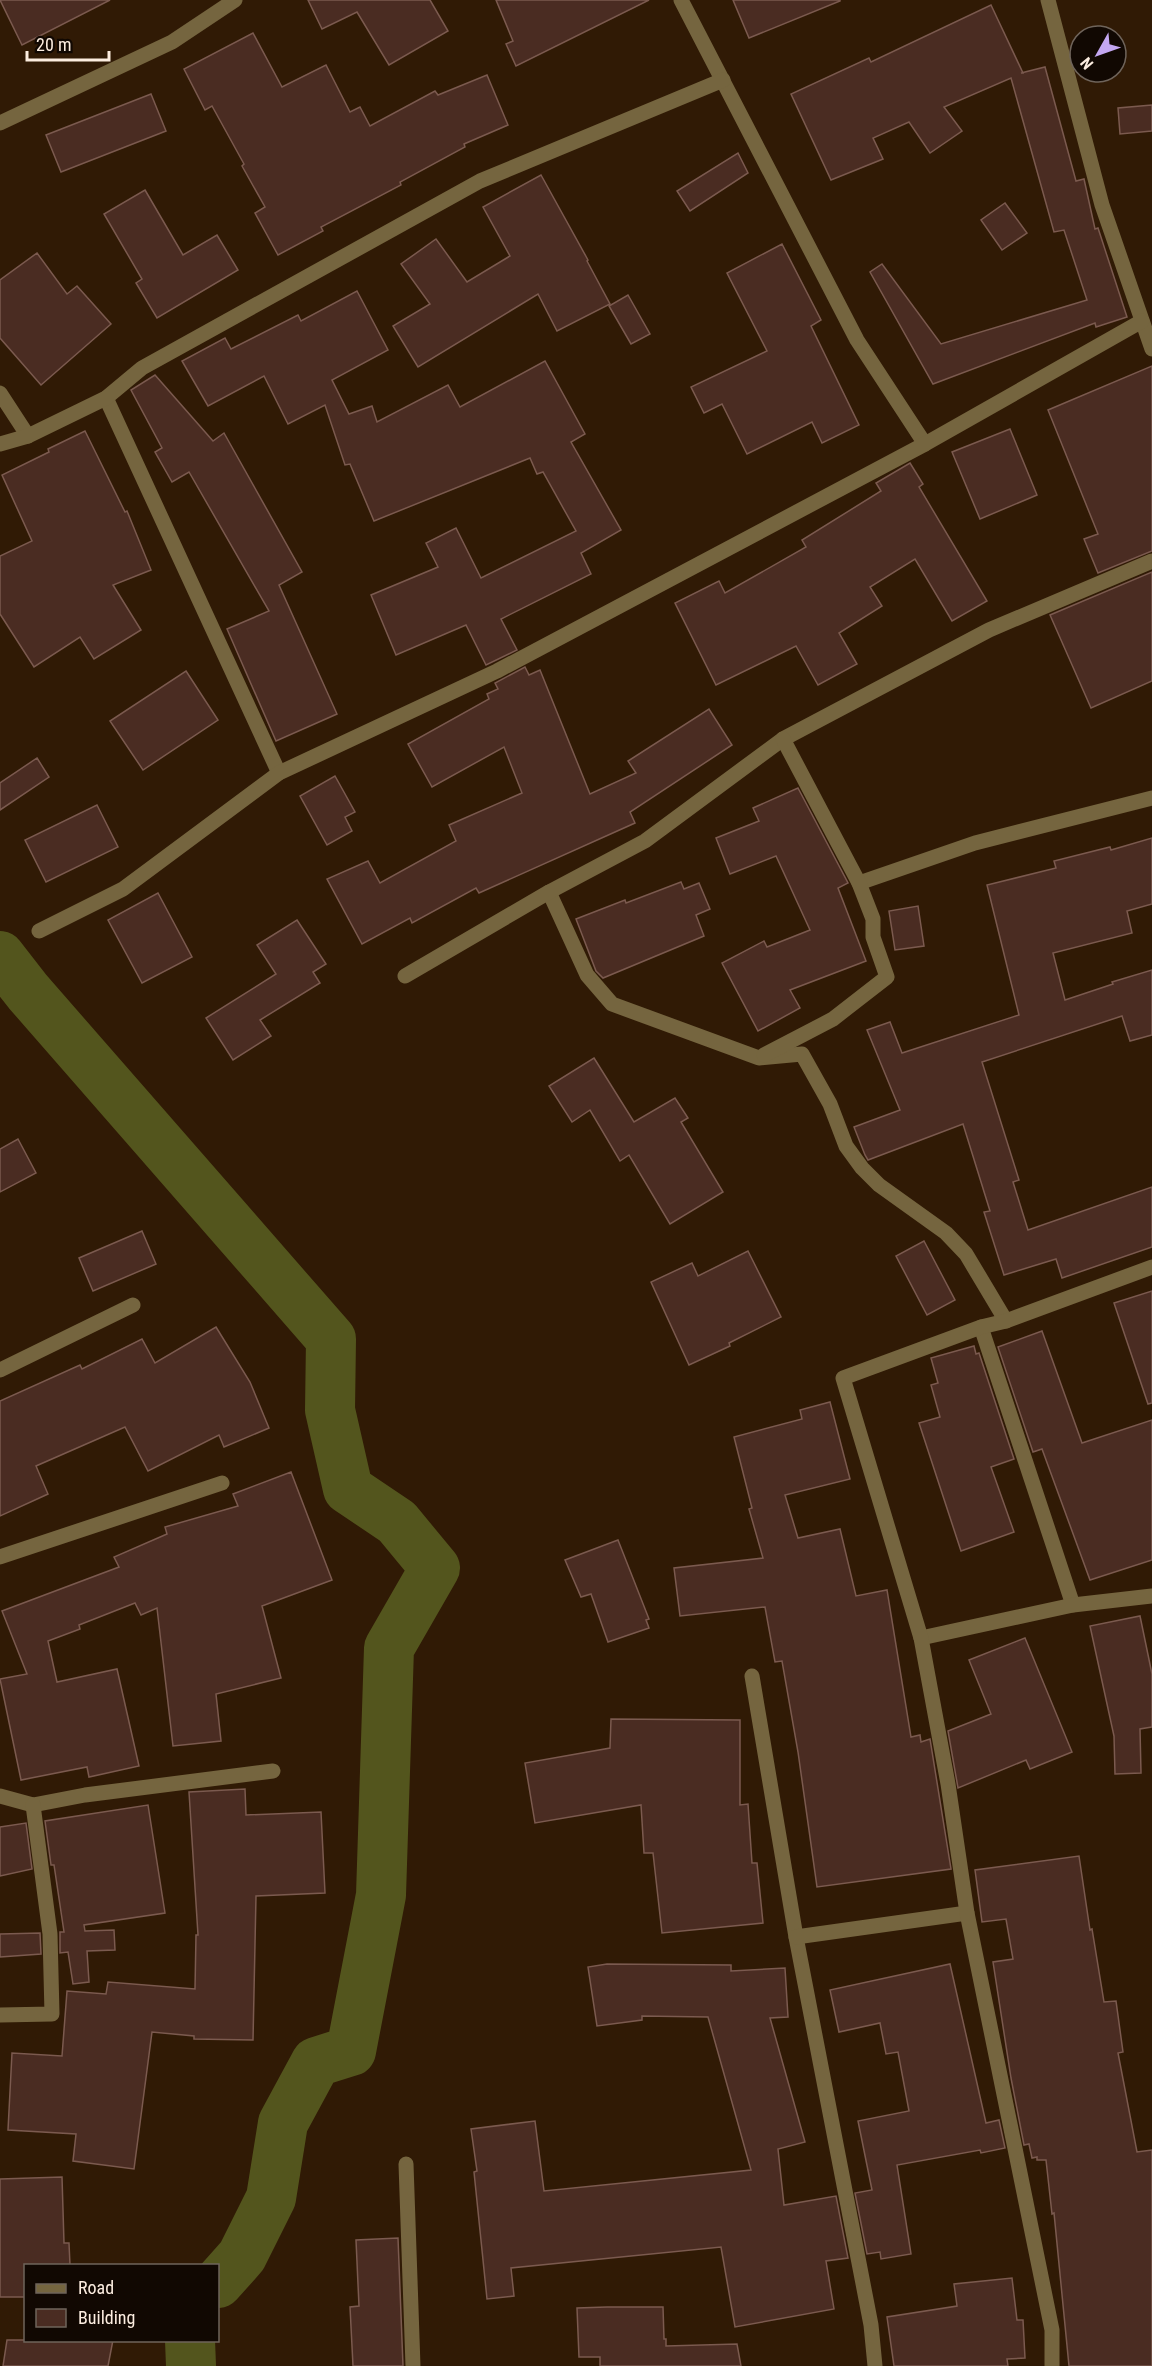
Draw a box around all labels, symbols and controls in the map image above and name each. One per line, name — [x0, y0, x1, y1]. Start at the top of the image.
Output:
scale bar — [27, 24, 110, 62]
north arrow — [1068, 24, 1128, 84]
text: 20 m — [36, 34, 71, 55]
text: N — [1076, 53, 1097, 73]
legend — [24, 2264, 219, 2342]
text: Road — [78, 2277, 114, 2298]
text: Building — [78, 2307, 135, 2328]

